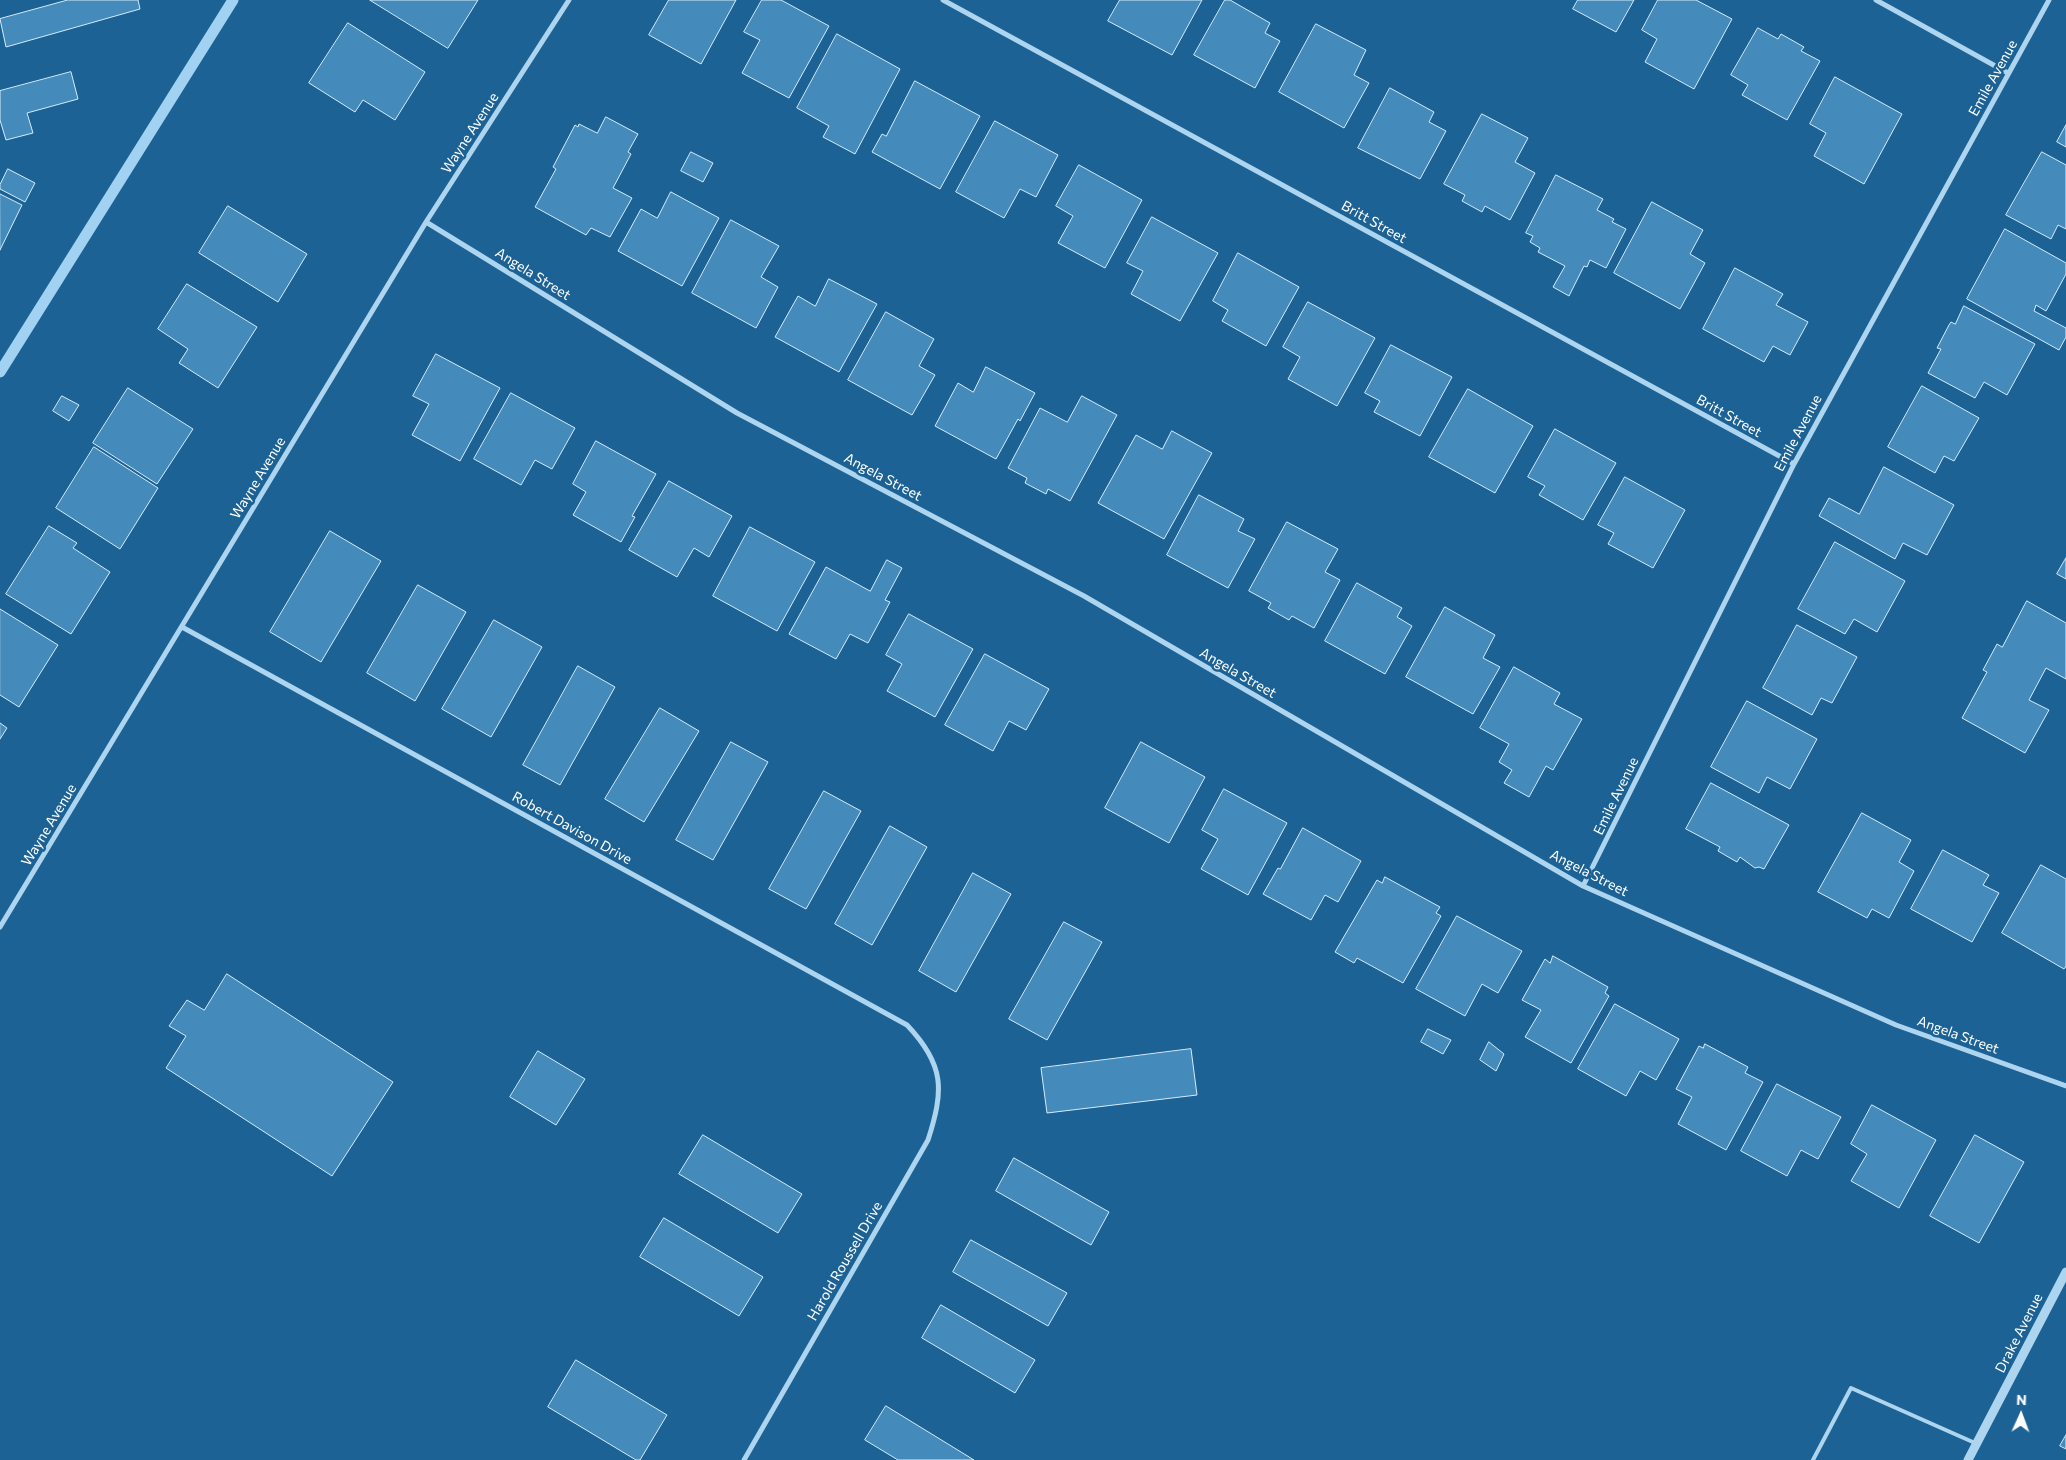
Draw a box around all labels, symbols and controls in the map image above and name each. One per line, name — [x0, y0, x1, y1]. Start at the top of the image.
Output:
street label: Emile Avenue — [1965, 37, 2021, 119]
street label: Wayne Avenue — [438, 90, 502, 176]
street label: Britt Street — [1338, 197, 1410, 247]
street label: Angela Street — [492, 244, 574, 304]
street label: Britt Street — [1693, 391, 1765, 441]
street label: Emile Avenue — [1771, 392, 1825, 474]
street label: Wayne Avenue — [227, 434, 289, 522]
street label: Angela Street — [841, 449, 925, 505]
street label: Angela Street — [1197, 644, 1279, 702]
street label: Emile Avenue — [1590, 754, 1642, 838]
street label: Wayne Avenue — [18, 781, 80, 869]
street label: Robert Davison Drive — [509, 788, 635, 868]
street label: Angela Street — [1547, 846, 1631, 900]
street label: Angela Street — [1915, 1012, 2001, 1058]
street label: Harold Roussell Drive — [804, 1198, 886, 1324]
street label: Drake Avenue — [1992, 1290, 2046, 1376]
north arrow — [1996, 1390, 2046, 1440]
text: N — [2016, 1391, 2027, 1408]

